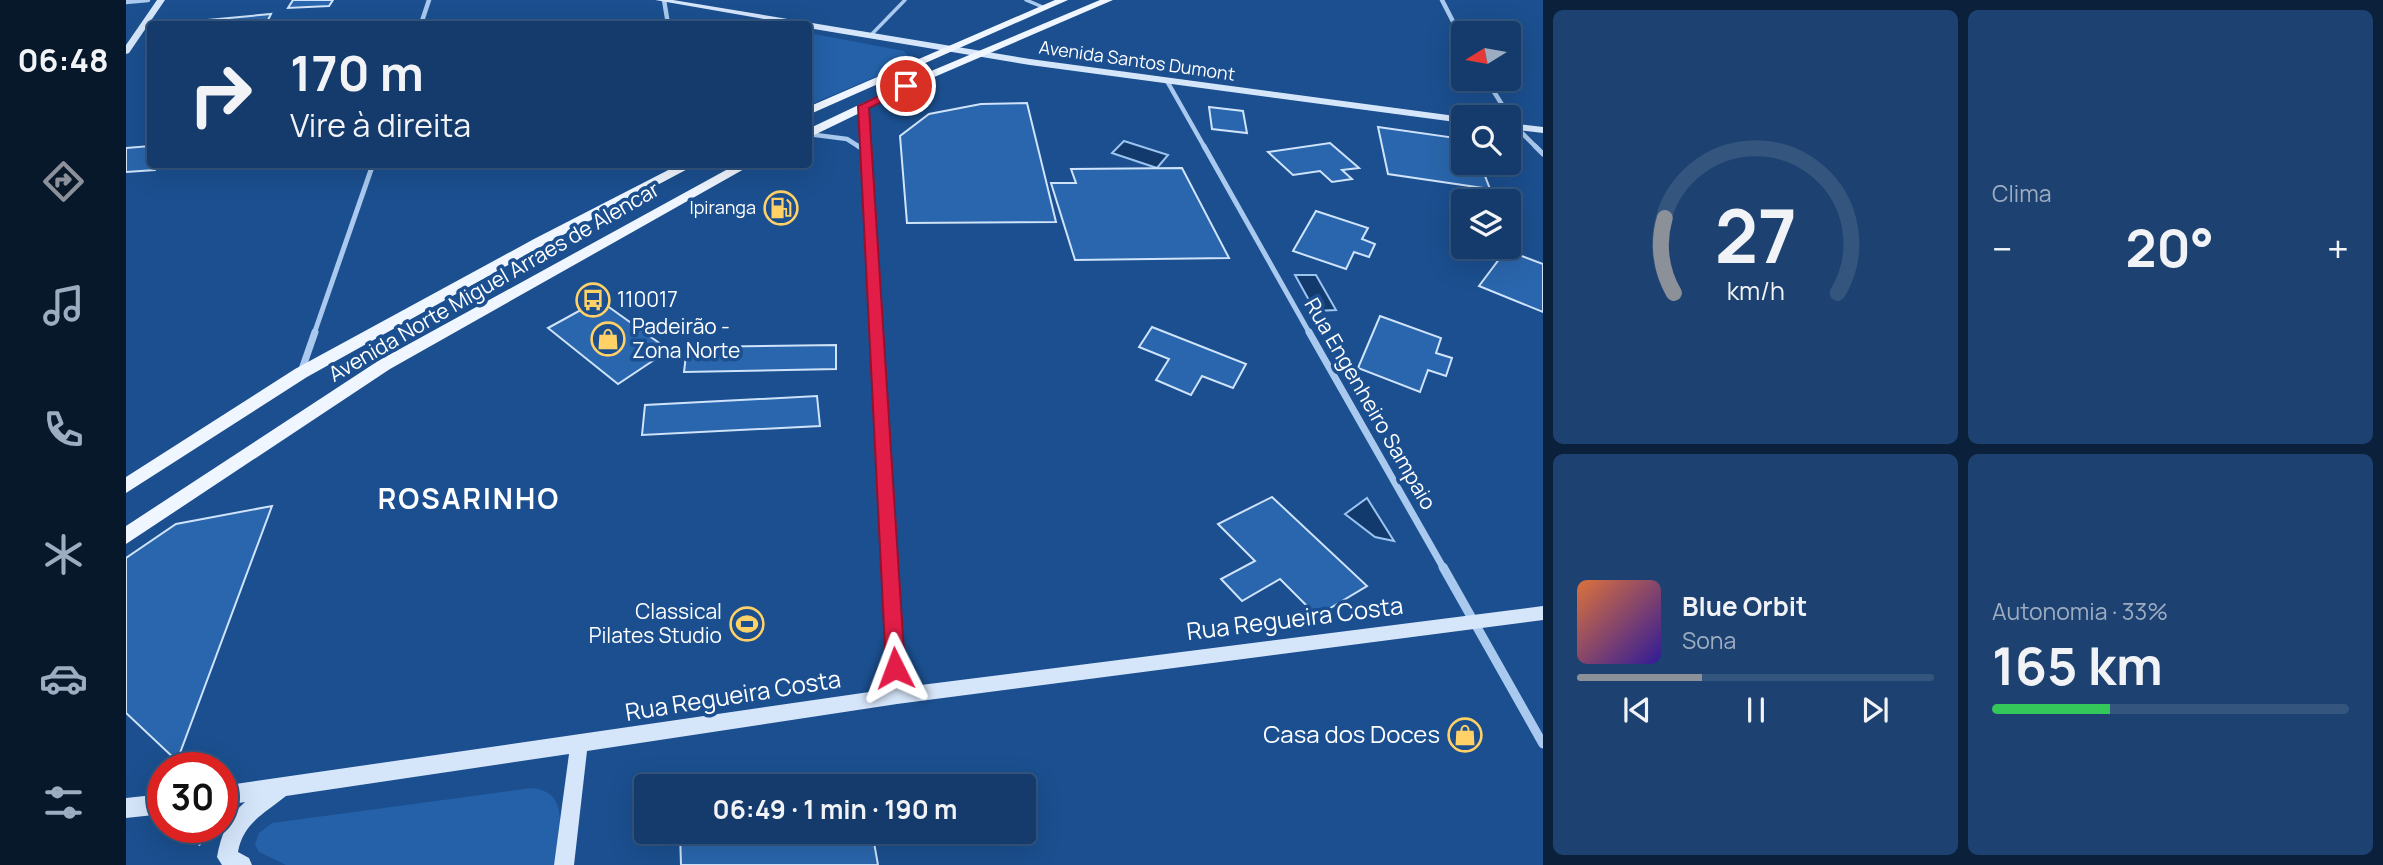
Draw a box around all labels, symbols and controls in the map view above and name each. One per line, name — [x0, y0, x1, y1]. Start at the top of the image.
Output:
north arrow — [1451, 21, 1521, 91]
map controls — [1451, 21, 1521, 259]
street label: Avenida Santos Dumont — [1038, 34, 1237, 86]
text: 06:48 — [18, 38, 108, 82]
text: 170 m — [290, 39, 424, 106]
icon: right — [175, 49, 266, 140]
pin — [876, 56, 936, 116]
icon: arrive — [887, 67, 925, 105]
text: Vire à direita — [290, 103, 471, 147]
button: search — [1451, 105, 1521, 175]
icon: directions — [39, 157, 88, 206]
street label: Avenida Norte Miguel Arraes de Alencar — [323, 174, 664, 388]
text: Clima — [1992, 177, 2051, 209]
text: 27 — [1714, 185, 1797, 285]
fuel station icon: Ipiranga — [762, 189, 800, 227]
button: layers — [1451, 189, 1521, 259]
place label: Ipiranga — [689, 195, 756, 219]
text: 20° — [2126, 212, 2214, 283]
text: − — [1992, 222, 2013, 274]
text: + — [2327, 222, 2349, 274]
text: km/h — [1726, 273, 1785, 308]
icon: music — [39, 281, 88, 330]
bus stop icon: 110017 — [574, 281, 612, 319]
place label: 110017 — [617, 285, 678, 313]
street label: Rua Engenheiro Sampaio — [1299, 292, 1443, 515]
place label: Padeirão - Zona Norte — [632, 312, 740, 364]
shop icon: Padeirão - Zona Norte — [589, 320, 627, 358]
icon: phone — [39, 405, 88, 454]
district label: ROSARINHO — [378, 479, 560, 517]
icon: climate — [39, 530, 88, 579]
street label: Rua Regueira Costa — [1185, 588, 1405, 647]
text: Blue Orbit — [1682, 588, 1807, 624]
text: Autonomia · 33% — [1992, 595, 2168, 627]
place label: Classical Pilates Studio — [589, 597, 722, 649]
sports icon: Classical Pilates Studio — [728, 605, 766, 643]
text: Sona — [1682, 624, 1736, 656]
text: 165 km — [1992, 630, 2163, 701]
position arrow — [858, 631, 932, 705]
icon: car — [39, 654, 88, 703]
street label: Rua Regueira Costa — [623, 661, 843, 728]
icon: previous — [1618, 691, 1656, 729]
icon: pause — [1737, 691, 1775, 729]
icon: next — [1856, 691, 1894, 729]
shop icon: Casa dos Doces — [1446, 716, 1484, 754]
place label: Casa dos Doces — [1263, 717, 1440, 750]
speed limit sign: 30 — [147, 752, 238, 843]
icon: filters — [39, 778, 88, 827]
text: 06:49 · 1 min · 190 m — [713, 791, 957, 827]

